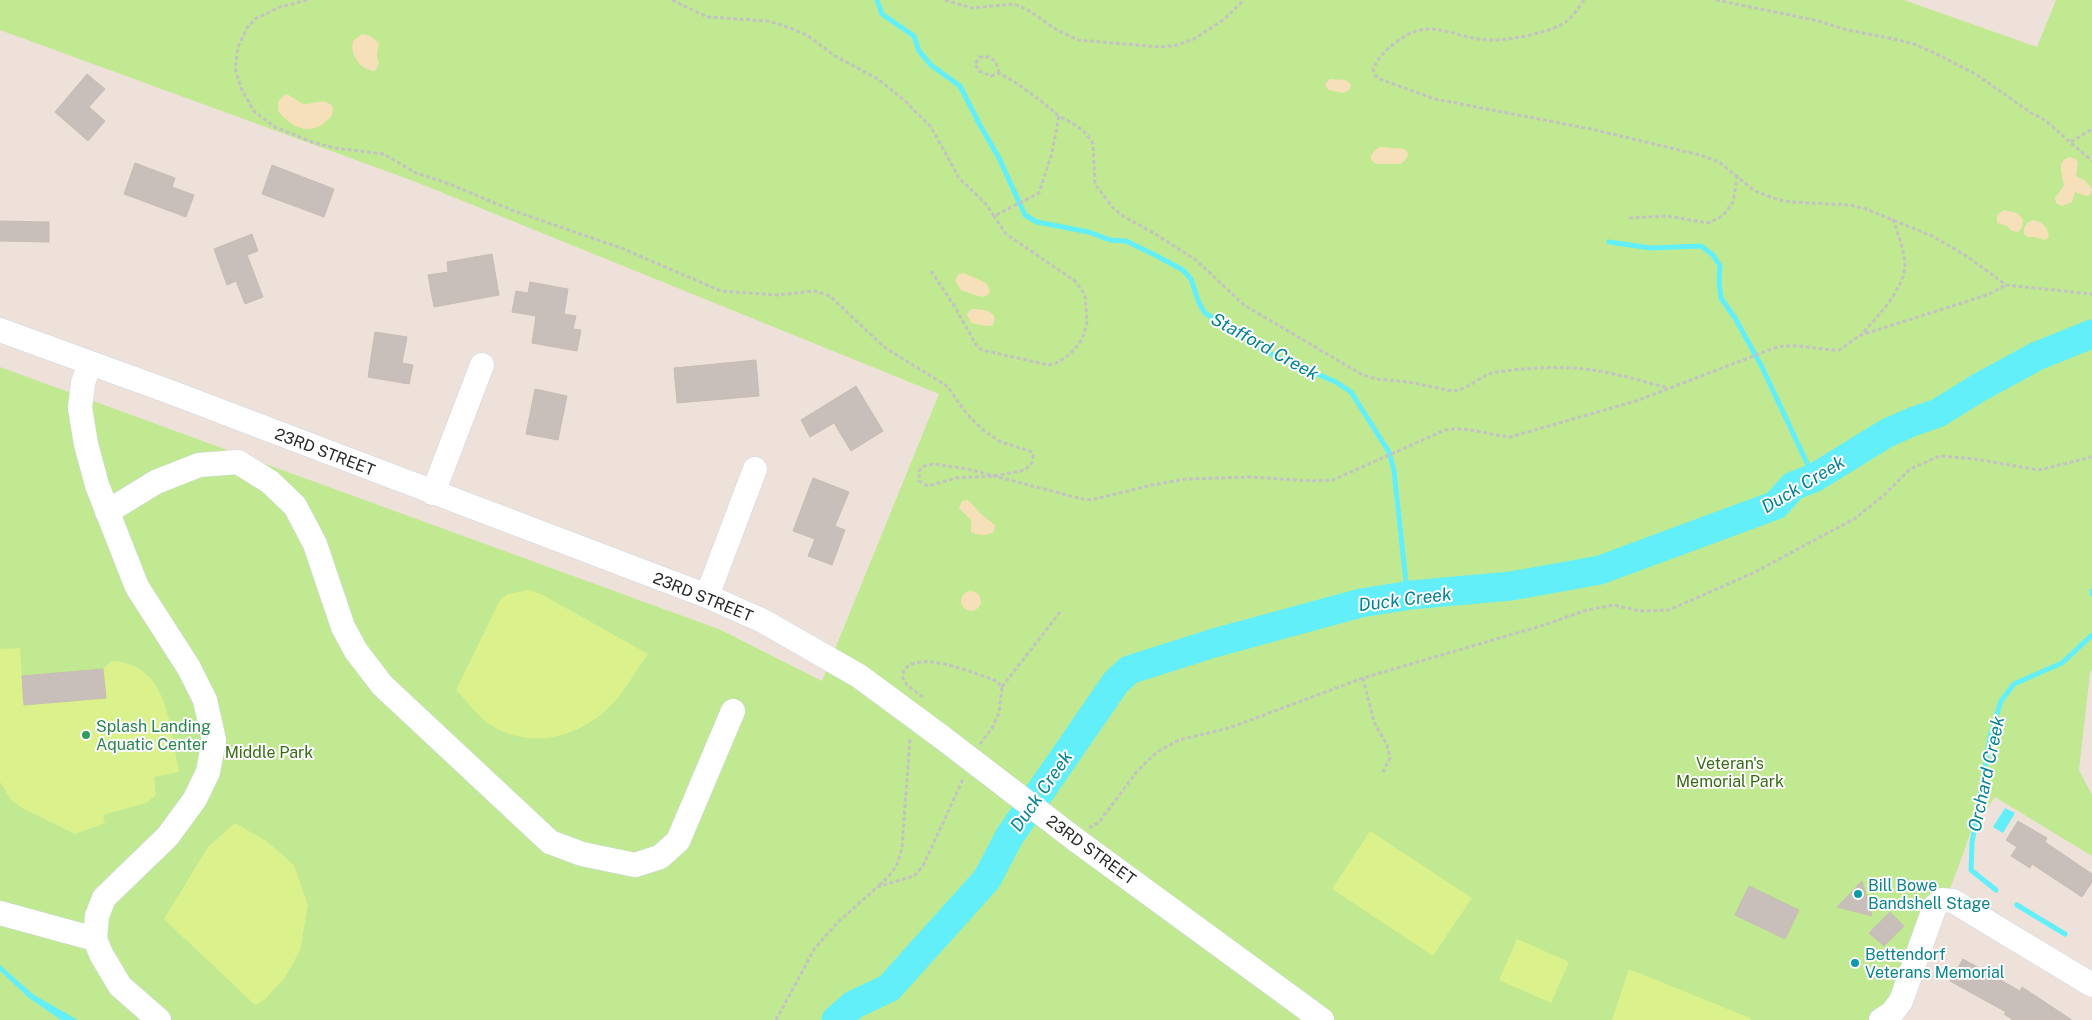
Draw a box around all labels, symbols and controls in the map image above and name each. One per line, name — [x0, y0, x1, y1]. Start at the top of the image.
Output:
water label: Stafford Creek — [1208, 308, 1323, 384]
street label: 23RD STREET — [272, 424, 378, 480]
water label: Duck Creek — [1757, 451, 1849, 517]
street label: 23RD STREET — [650, 568, 756, 626]
water label: Duck Creek — [1357, 583, 1453, 615]
water label: Orchard Creek — [1964, 714, 2009, 834]
place label: Splash Landing Aquatic Center — [96, 717, 211, 754]
marker: Splash Landing Aquatic Center — [80, 729, 92, 741]
park label: Middle Park — [225, 743, 313, 762]
water label: Duck Creek — [1006, 746, 1077, 835]
park label: Veteran's Memorial Park — [1676, 754, 1784, 791]
street label: 23RD STREET — [1043, 811, 1140, 889]
place label: Bill Bowe Bandshell Stage — [1868, 876, 1990, 913]
marker: Bill Bowe Bandshell Stage — [1852, 888, 1864, 900]
place label: Bettendorf Veterans Memorial — [1865, 945, 2005, 982]
marker: Bettendorf Veterans Memorial — [1849, 957, 1861, 969]

